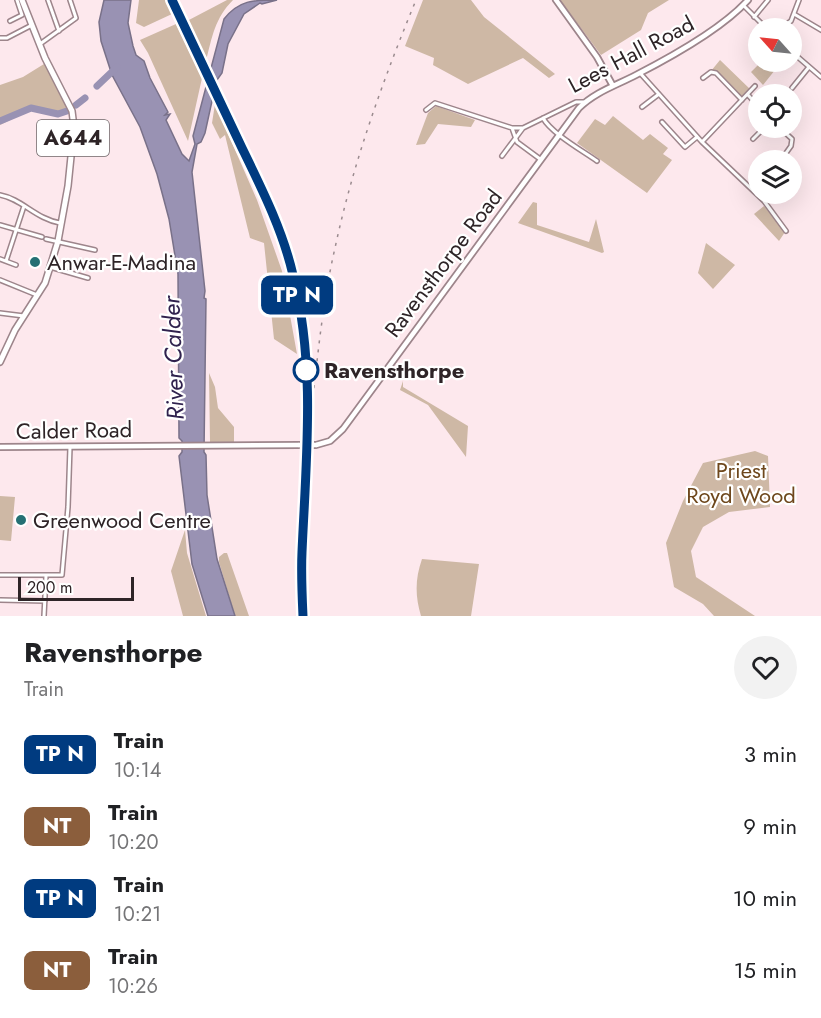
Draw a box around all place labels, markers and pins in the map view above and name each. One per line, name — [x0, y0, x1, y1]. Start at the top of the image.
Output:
place label: Anwar-E-Madina — [47, 246, 196, 278]
marker: Anwar-E-Madina — [28, 255, 42, 269]
place label: Ravensthorpe — [324, 354, 464, 386]
marker: Ravensthorpe — [293, 357, 319, 383]
place label: Greenwood Centre — [33, 504, 211, 536]
marker: Greenwood Centre — [14, 513, 28, 527]

